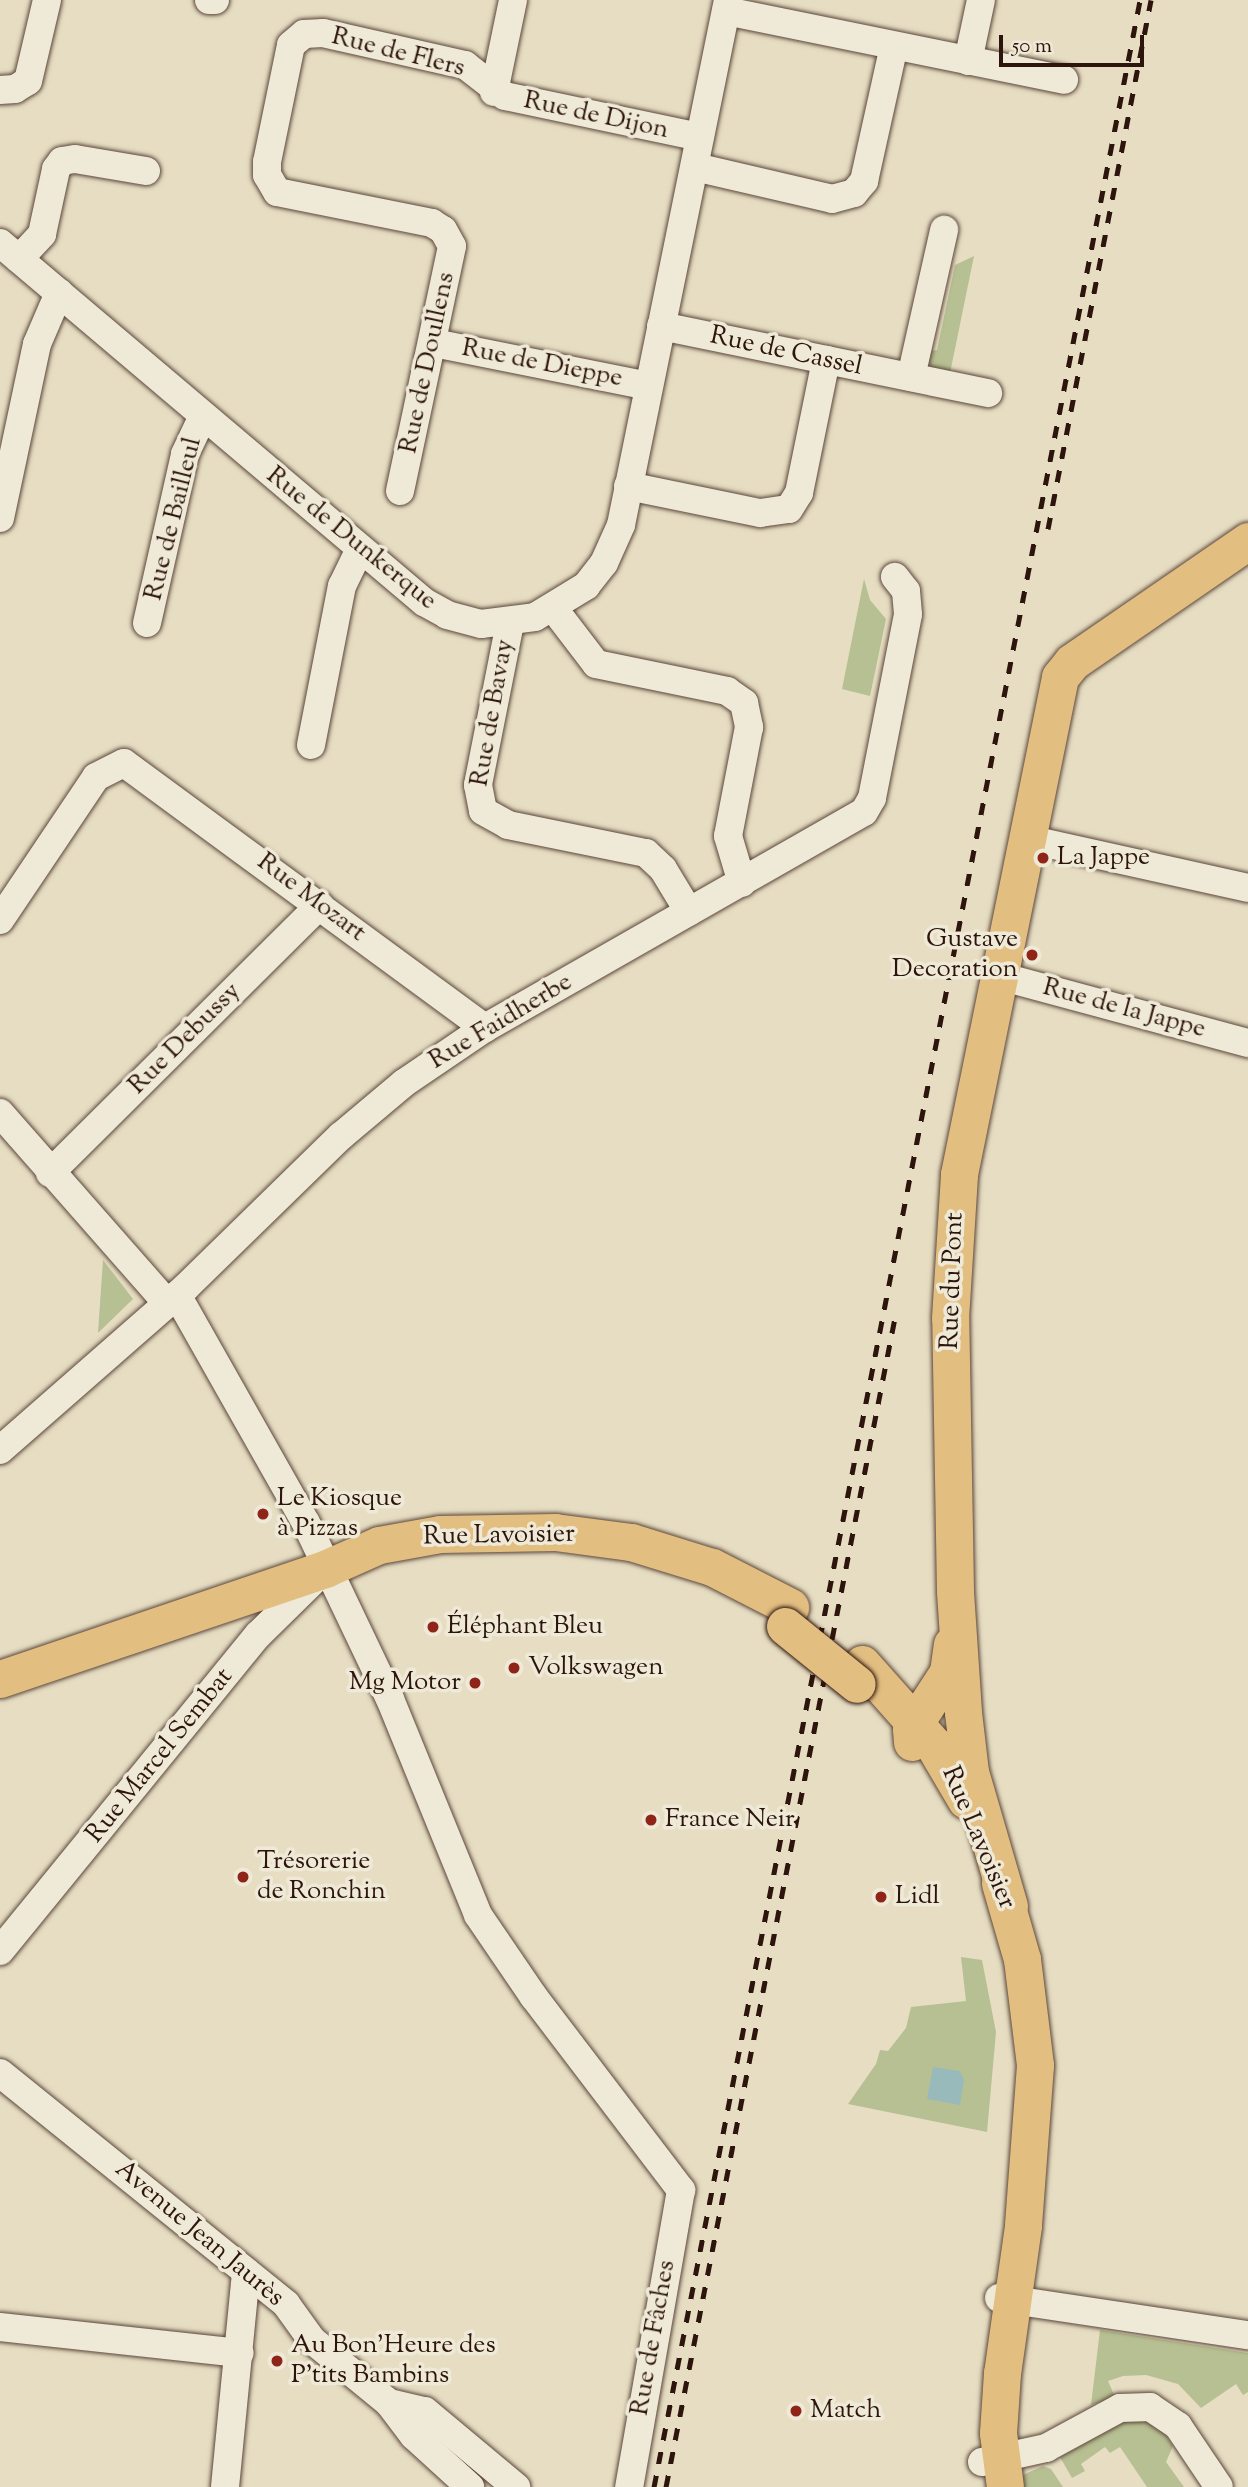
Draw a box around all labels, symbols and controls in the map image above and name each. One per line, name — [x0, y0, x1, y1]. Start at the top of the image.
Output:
street label: Rue de Flers — [328, 21, 468, 85]
scale bar — [1003, 21, 1148, 65]
text: 50 m — [1012, 32, 1052, 62]
street label: Rue de Dijon — [521, 85, 671, 147]
street label: Rue de Doullens — [394, 270, 462, 456]
street label: Rue de Cassel — [707, 321, 865, 383]
street label: Rue de Dieppe — [459, 333, 625, 395]
street label: Rue de Bailleul — [139, 434, 209, 604]
street label: Rue de Dunkerque — [259, 461, 443, 617]
street label: Rue de Bavay — [465, 637, 521, 789]
place label: La Jappe — [1057, 842, 1150, 874]
street label: Rue Mozart — [250, 847, 372, 949]
marker: La Jappe — [1035, 850, 1051, 866]
place label: Gustave Decoration — [892, 924, 1018, 986]
marker: Gustave Decoration — [1024, 947, 1040, 963]
street label: Rue Faidherbe — [424, 967, 578, 1077]
street label: Rue de la Jappe — [1039, 972, 1209, 1046]
street label: Rue Debussy — [123, 977, 247, 1101]
street label: Rue du Pont — [935, 1212, 971, 1350]
place label: Le Kiosque à Pizzas — [277, 1483, 402, 1544]
marker: Le Kiosque à Pizzas — [255, 1506, 271, 1522]
street label: Rue Lavoisier — [423, 1519, 575, 1553]
place label: Éléphant Bleu — [447, 1611, 603, 1643]
marker: Éléphant Bleu — [425, 1619, 441, 1635]
place label: Volkswagen — [528, 1652, 664, 1684]
marker: Volkswagen — [506, 1660, 522, 1676]
street label: Rue Marcel Sembat — [80, 1662, 240, 1850]
place label: Mg Motor — [349, 1667, 461, 1699]
marker: Mg Motor — [467, 1675, 483, 1691]
street label: Rue Lavoisier — [934, 1762, 1022, 1914]
place label: France Neir — [665, 1804, 795, 1836]
marker: France Neir — [643, 1812, 659, 1828]
place label: Trésorerie de Ronchin — [257, 1846, 386, 1908]
marker: Trésorerie de Ronchin — [235, 1869, 251, 1885]
place label: Lidl — [895, 1881, 940, 1913]
marker: Lidl — [873, 1889, 889, 1905]
street label: Avenue Jean Jaurès — [108, 2154, 290, 2314]
street label: Rue de Fâches — [625, 2258, 683, 2418]
place label: Au Bon'Heure des P'tits Bambins — [291, 2330, 496, 2392]
marker: Au Bon'Heure des P'tits Bambins — [269, 2353, 285, 2369]
place label: Match — [810, 2395, 881, 2427]
marker: Match — [788, 2403, 804, 2419]

